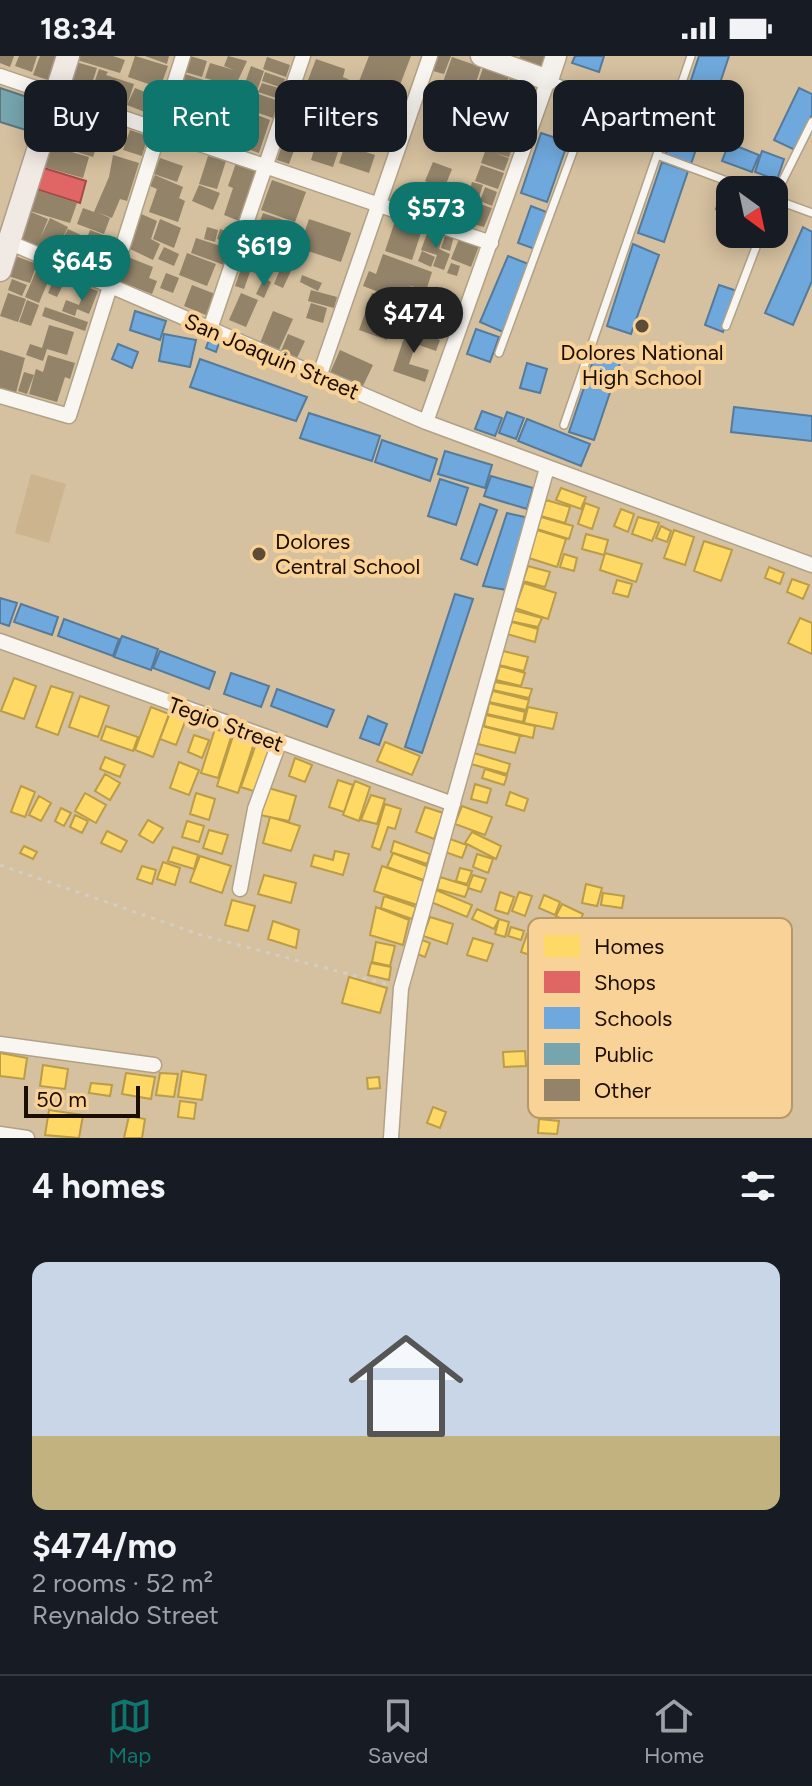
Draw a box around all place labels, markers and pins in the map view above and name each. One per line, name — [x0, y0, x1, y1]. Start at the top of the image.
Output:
pin: $573 — [389, 182, 483, 250]
pin: $619 — [217, 220, 311, 288]
pin: $645 — [35, 235, 129, 303]
pin: $474 — [367, 287, 461, 355]
marker: Dolores National High School — [633, 317, 651, 335]
place label: Dolores National High School — [560, 339, 724, 391]
place label: Dolores Central School — [275, 528, 420, 580]
marker: Dolores Central School — [250, 545, 268, 563]

